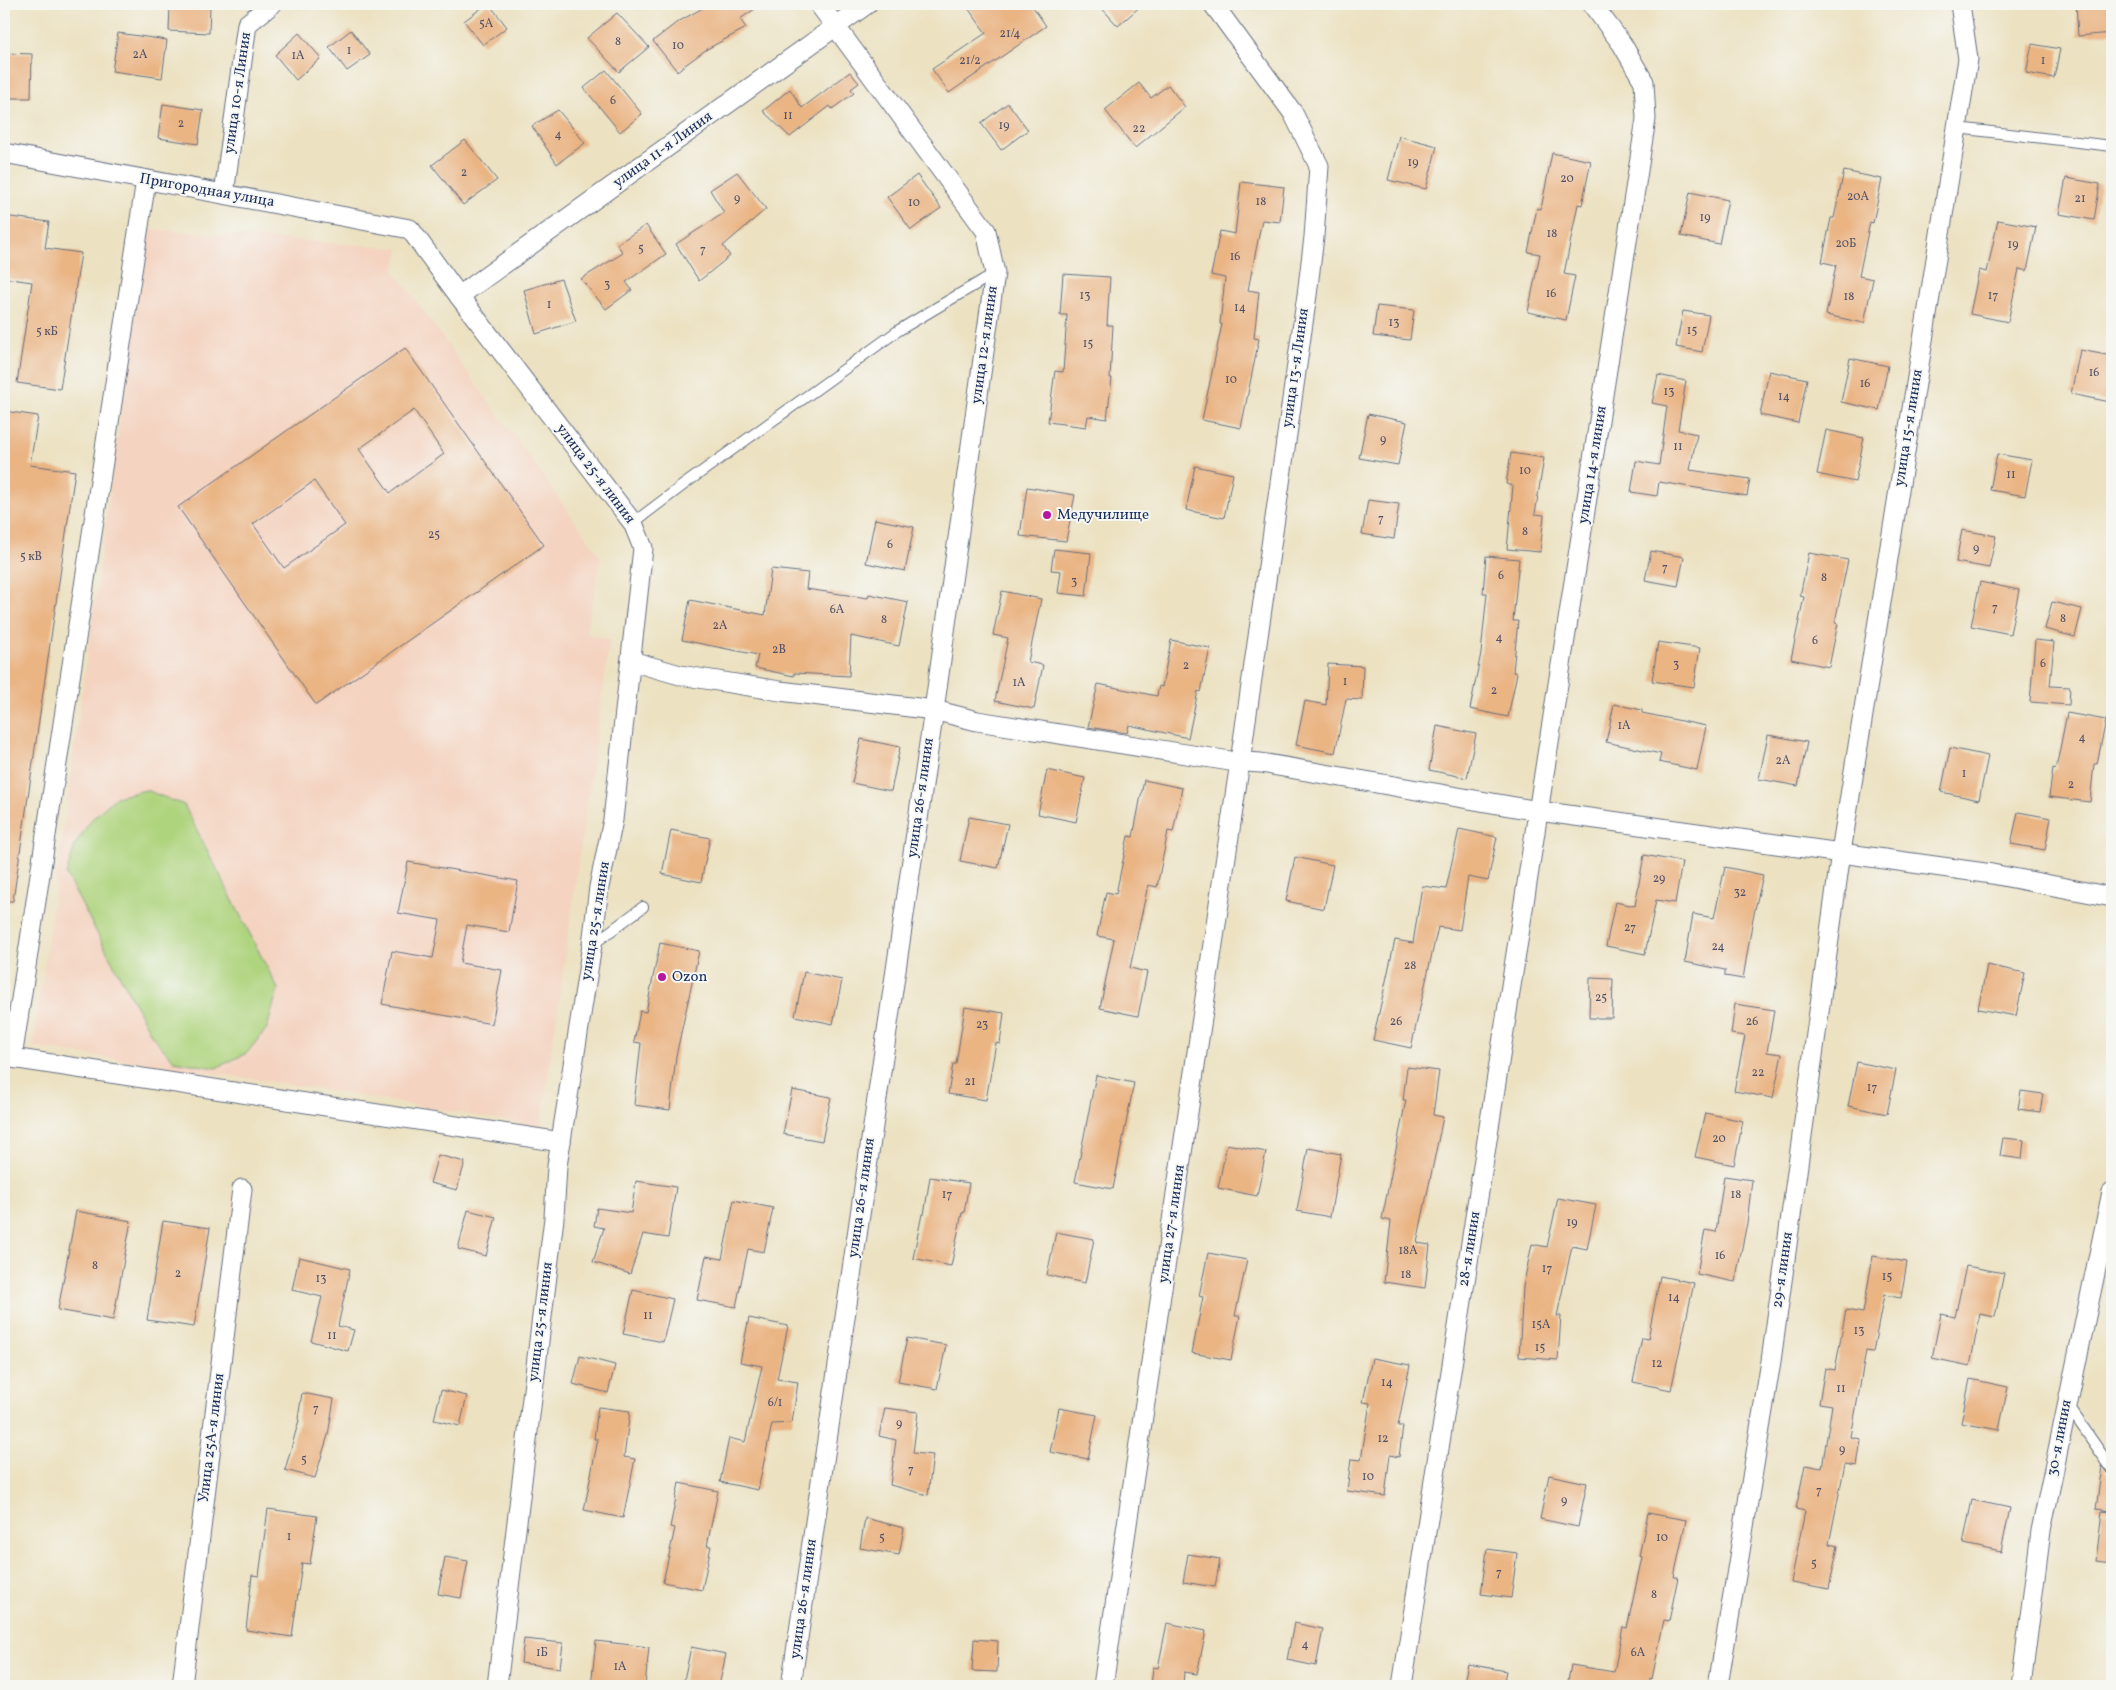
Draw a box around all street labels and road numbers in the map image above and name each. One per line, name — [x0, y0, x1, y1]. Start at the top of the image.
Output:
street label: улица 10-я Линия — [219, 31, 257, 155]
street label: улица 11-я Линия — [609, 107, 717, 193]
street label: Пригородная улица — [138, 169, 276, 213]
street label: улица 12-я линия — [966, 284, 1004, 405]
street label: улица 13-я Линия — [1277, 307, 1315, 429]
street label: улица 15-я линия — [1889, 368, 1929, 488]
street label: улица 14-я линия — [1573, 404, 1613, 526]
street label: улица 25-я линия — [550, 420, 640, 529]
street label: улица 26-я линия — [902, 736, 940, 860]
street label: улица 25-я линия — [576, 860, 616, 982]
street label: улица 26-я линия — [843, 1136, 881, 1260]
street label: улица 27-я линия — [1153, 1163, 1191, 1285]
street label: 28-я линия — [1454, 1210, 1486, 1288]
street label: 29-я линия — [1767, 1230, 1799, 1309]
street label: улица 25-я линия — [523, 1261, 559, 1383]
street label: Улица 25А-я линия — [194, 1372, 230, 1504]
street label: 30-я линия — [2042, 1398, 2078, 1478]
street label: улица 26-я линия — [785, 1537, 823, 1661]

